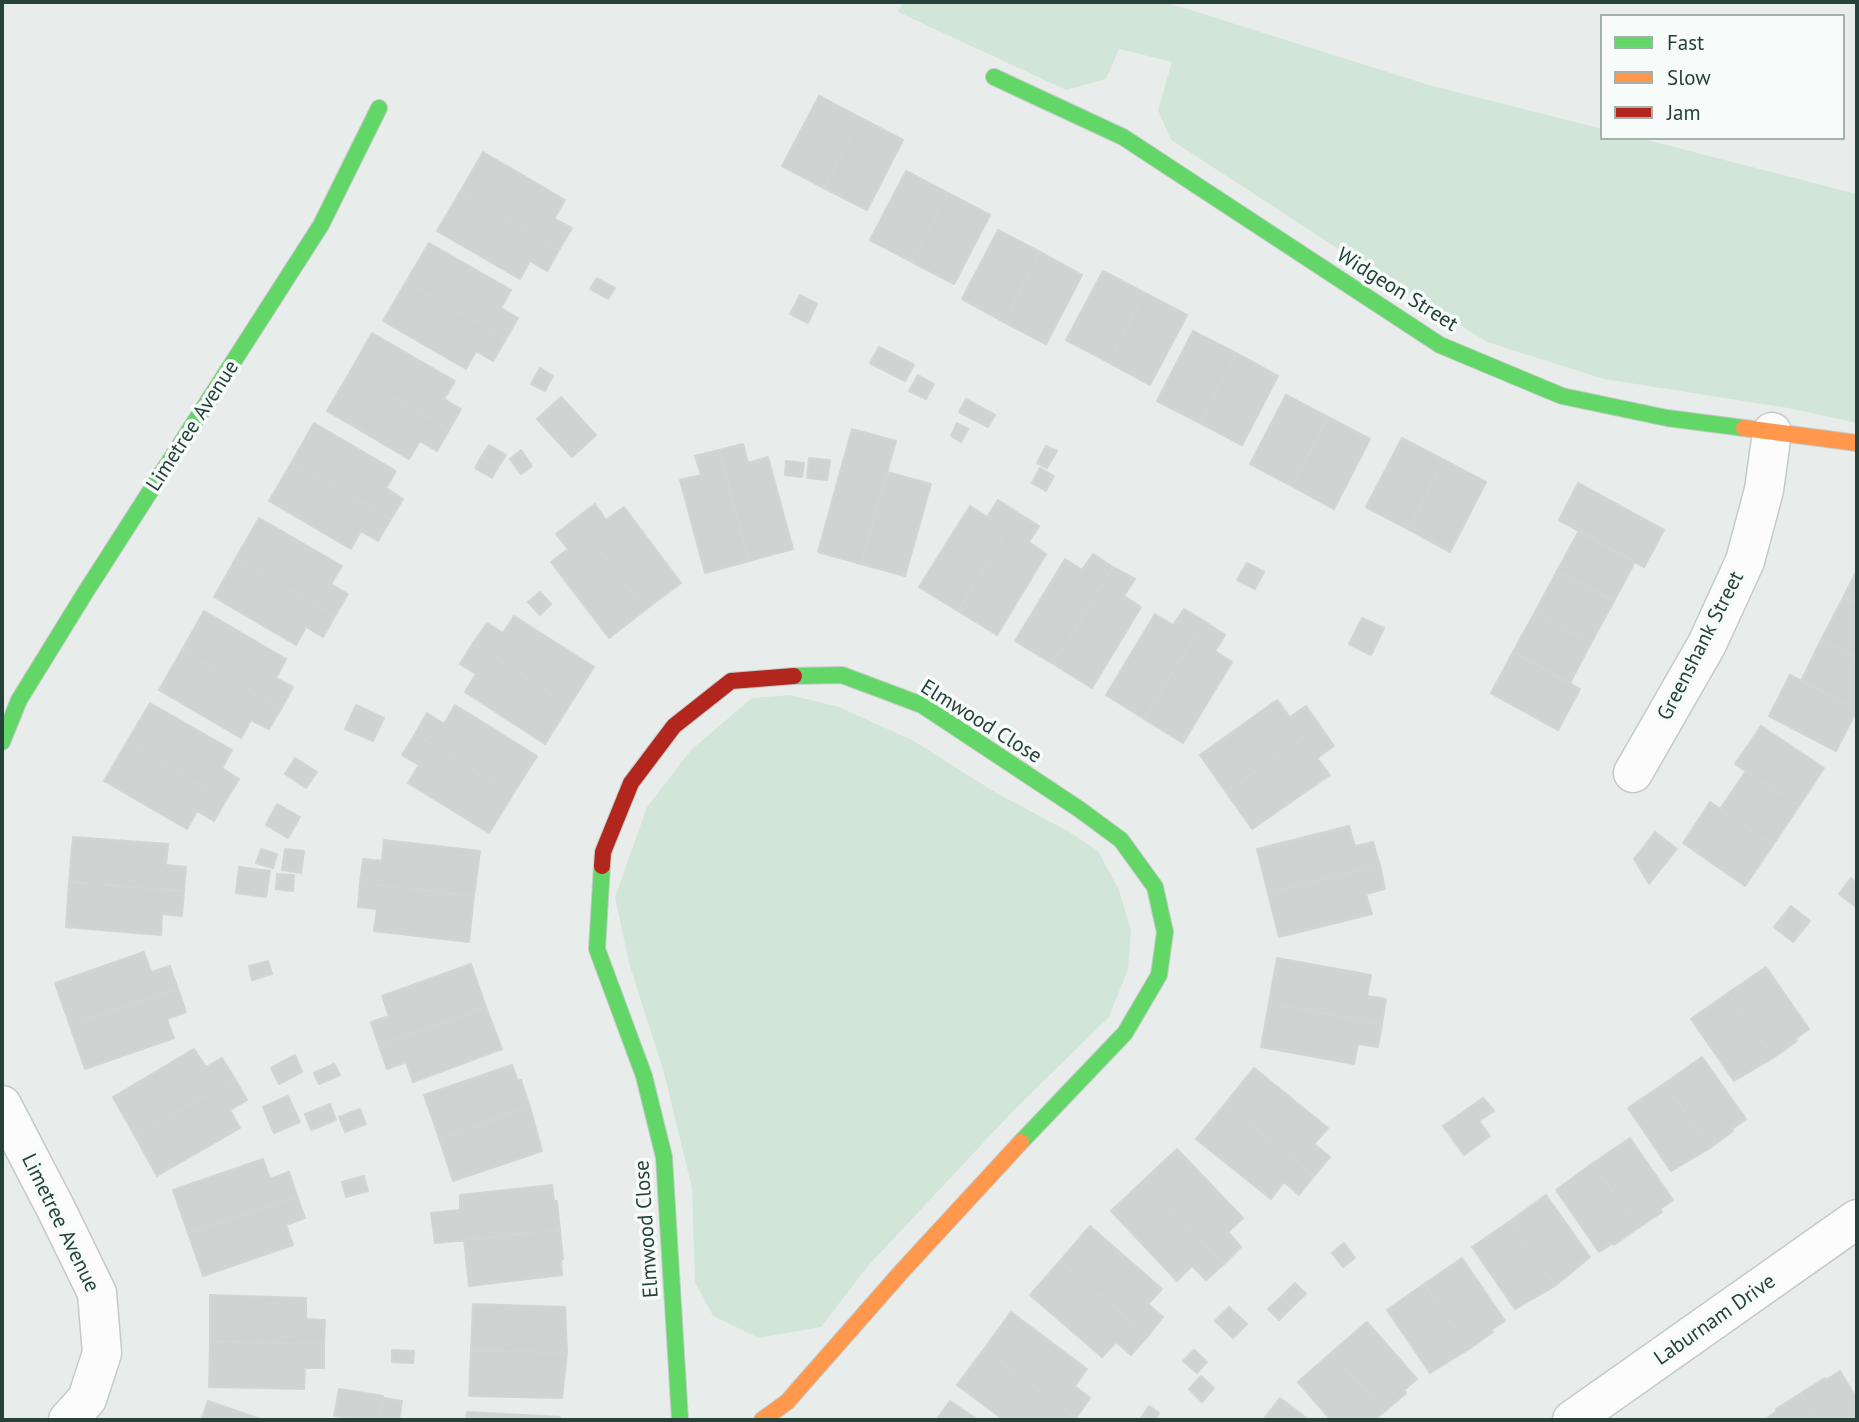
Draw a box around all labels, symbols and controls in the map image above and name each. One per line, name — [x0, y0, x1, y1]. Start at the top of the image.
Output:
legend — [1600, 14, 1845, 140]
text: Fast — [1667, 29, 1704, 56]
text: Slow — [1667, 64, 1711, 91]
text: Jam — [1667, 99, 1701, 126]
street label: Widgeon Street — [1332, 243, 1462, 337]
street label: Limetree Avenue — [141, 356, 245, 496]
street label: Greenshank Street — [1653, 567, 1749, 725]
street label: Elmwood Close — [916, 675, 1046, 769]
street label: Limetree Avenue — [16, 1150, 104, 1296]
street label: Elmwood Close — [630, 1159, 664, 1299]
street label: Laburnam Drive — [1650, 1269, 1780, 1371]

